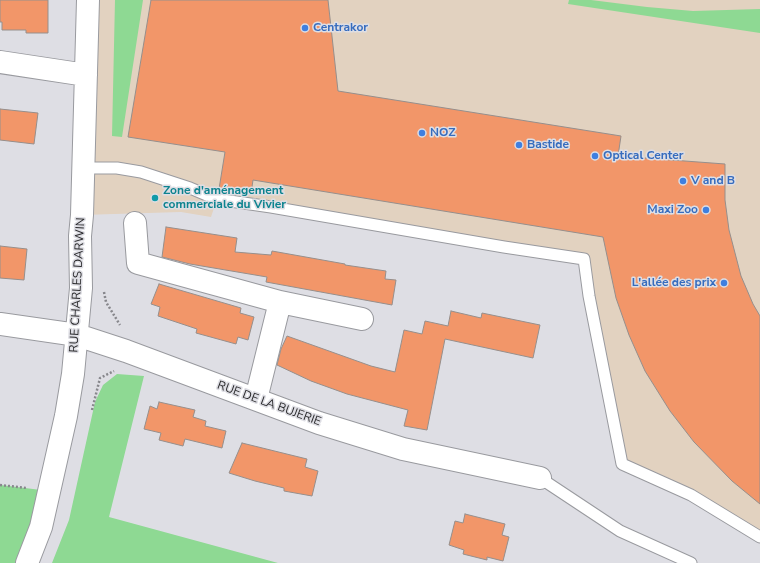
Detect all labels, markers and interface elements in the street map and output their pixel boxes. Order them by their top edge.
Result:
place label: Centrakor [313,21,368,35]
marker: Centrakor [300,23,310,33]
place label: NOZ [430,126,455,140]
marker: NOZ [417,128,427,138]
place label: Bastide [527,138,569,152]
marker: Bastide [514,140,524,150]
place label: Optical Center [603,149,683,163]
marker: Optical Center [590,151,600,161]
place label: V and B [691,174,735,188]
marker: V and B [678,176,688,186]
place label: Zone d'aménagement commerciale du Vivier [163,184,286,212]
marker: Zone d'aménagement commerciale du Vivier [150,193,160,203]
place label: Maxi Zoo [647,203,698,217]
marker: Maxi Zoo [701,205,711,215]
street label: RUE CHARLES DARWIN [67,217,89,353]
place label: L'allée des prix [632,276,716,290]
marker: L'allée des prix [719,278,729,288]
street label: RUE DE LA BUJERIE [215,379,323,429]

